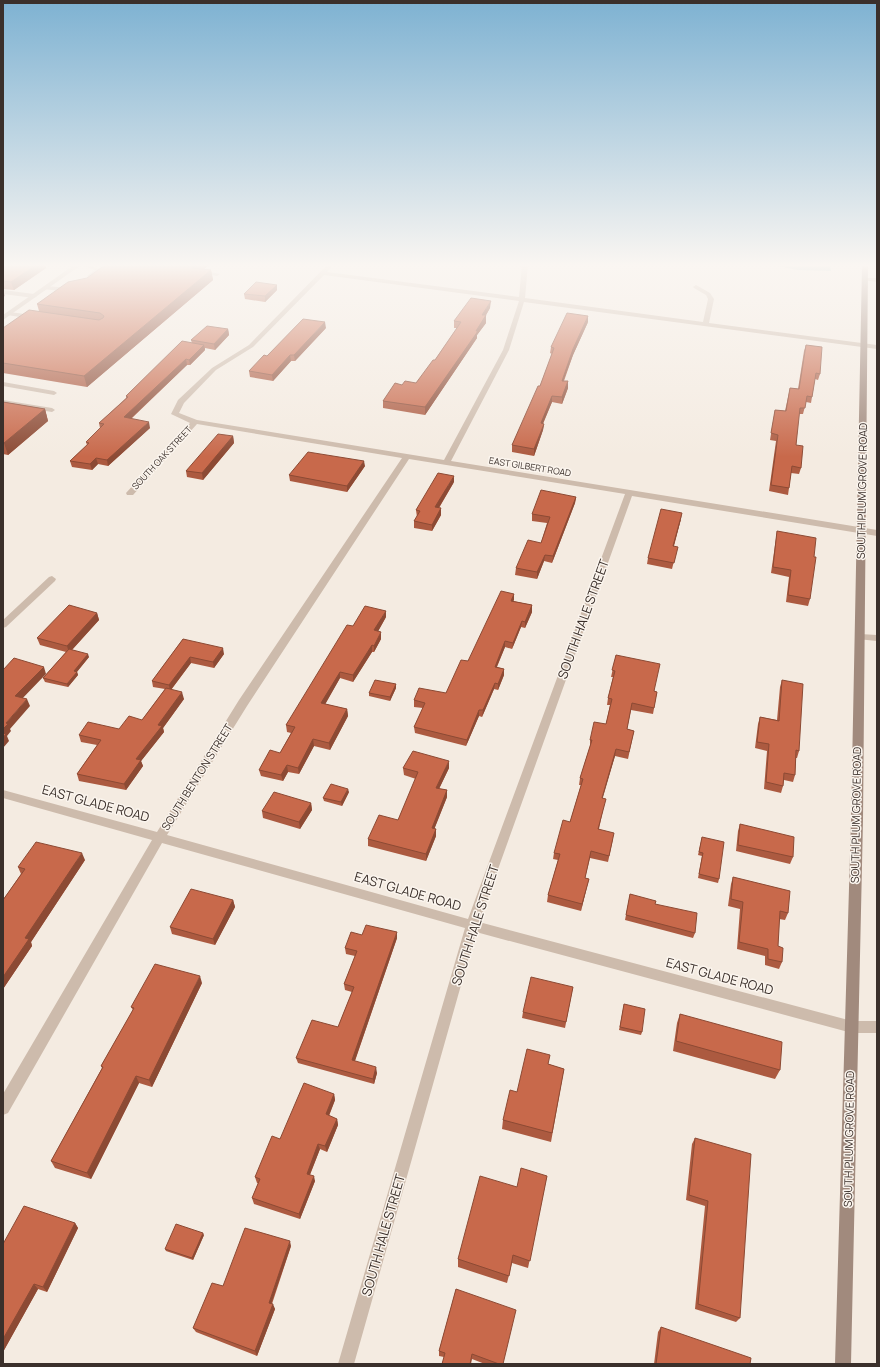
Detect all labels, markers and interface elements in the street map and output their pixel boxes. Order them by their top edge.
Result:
street label: SOUTH OAK STREET [129,422,195,492]
street label: SOUTH PLUM GROVE ROAD [853,423,870,559]
street label: EAST GILBERT ROAD [488,454,572,479]
street label: SOUTH HALE STREET [553,556,613,681]
street label: SOUTH BENTON STREET [158,720,236,833]
street label: SOUTH PLUM GROVE ROAD [847,747,864,883]
street label: EAST GLADE ROAD [40,780,152,826]
street label: SOUTH HALE STREET [447,862,503,988]
street label: EAST GLADE ROAD [352,867,464,915]
street label: EAST GLADE ROAD [664,953,776,999]
street label: SOUTH PLUM GROVE ROAD [840,1071,857,1207]
street label: SOUTH HALE STREET [357,1172,409,1298]

